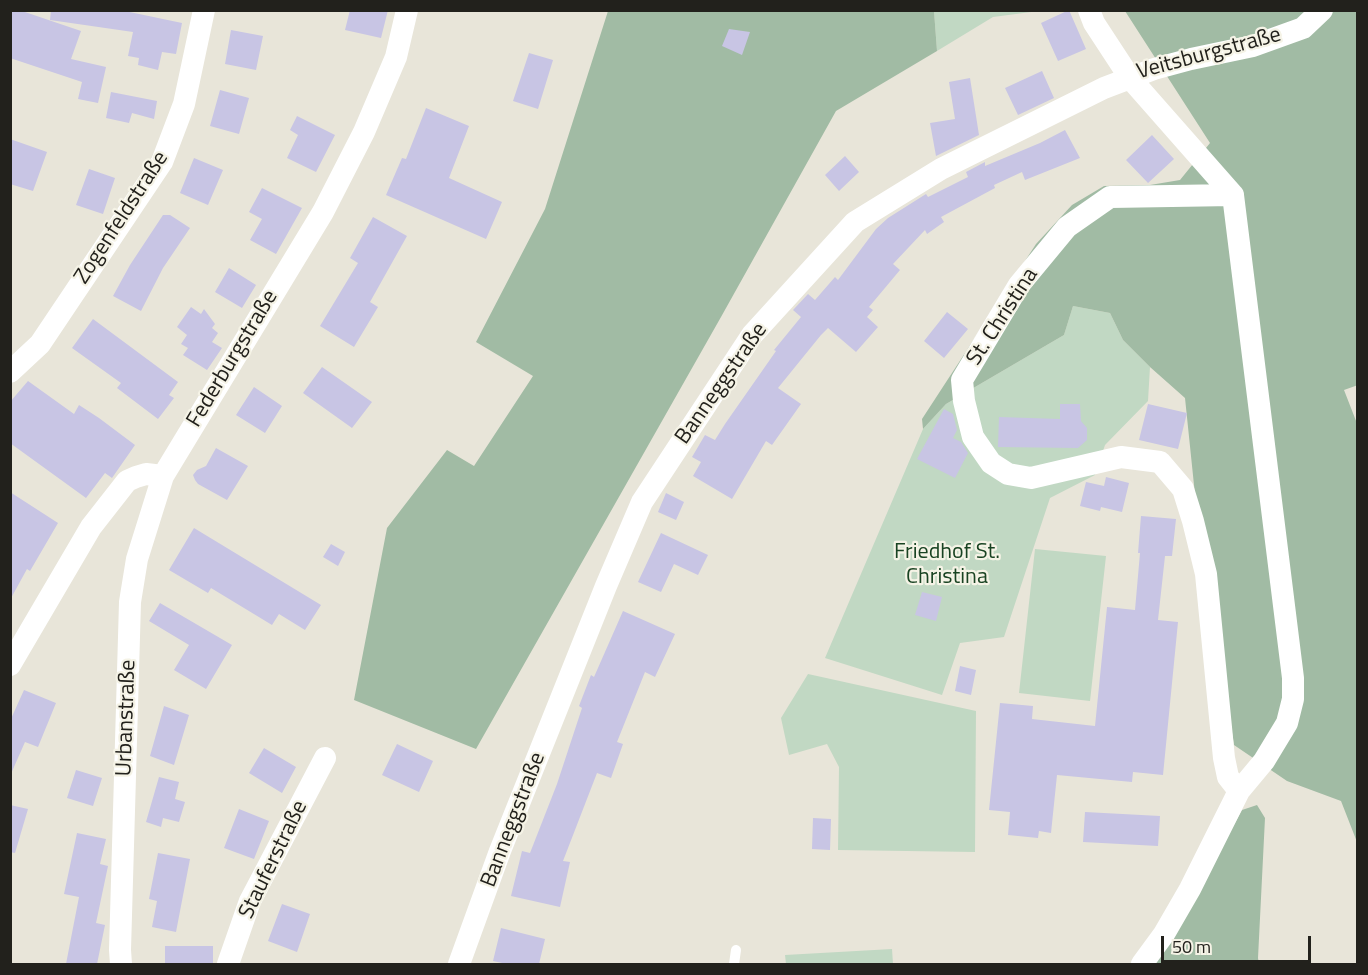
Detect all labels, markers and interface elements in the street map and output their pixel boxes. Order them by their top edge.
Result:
street label: Veitsburgstraße [1134,22,1284,86]
street label: Zogenfeldstraße [69,147,175,289]
street label: St. Christina [962,263,1044,371]
street label: Federburgstraße [182,286,284,432]
street label: Banneggstraße [670,318,774,450]
park label: Friedhof St. Christina [894,540,1000,592]
street label: Urbanstraße [112,659,142,777]
street label: Banneggstraße [476,749,552,891]
street label: Stauferstraße [234,797,314,923]
scale bar [1164,924,1314,962]
text: 50 m [1172,933,1211,960]

